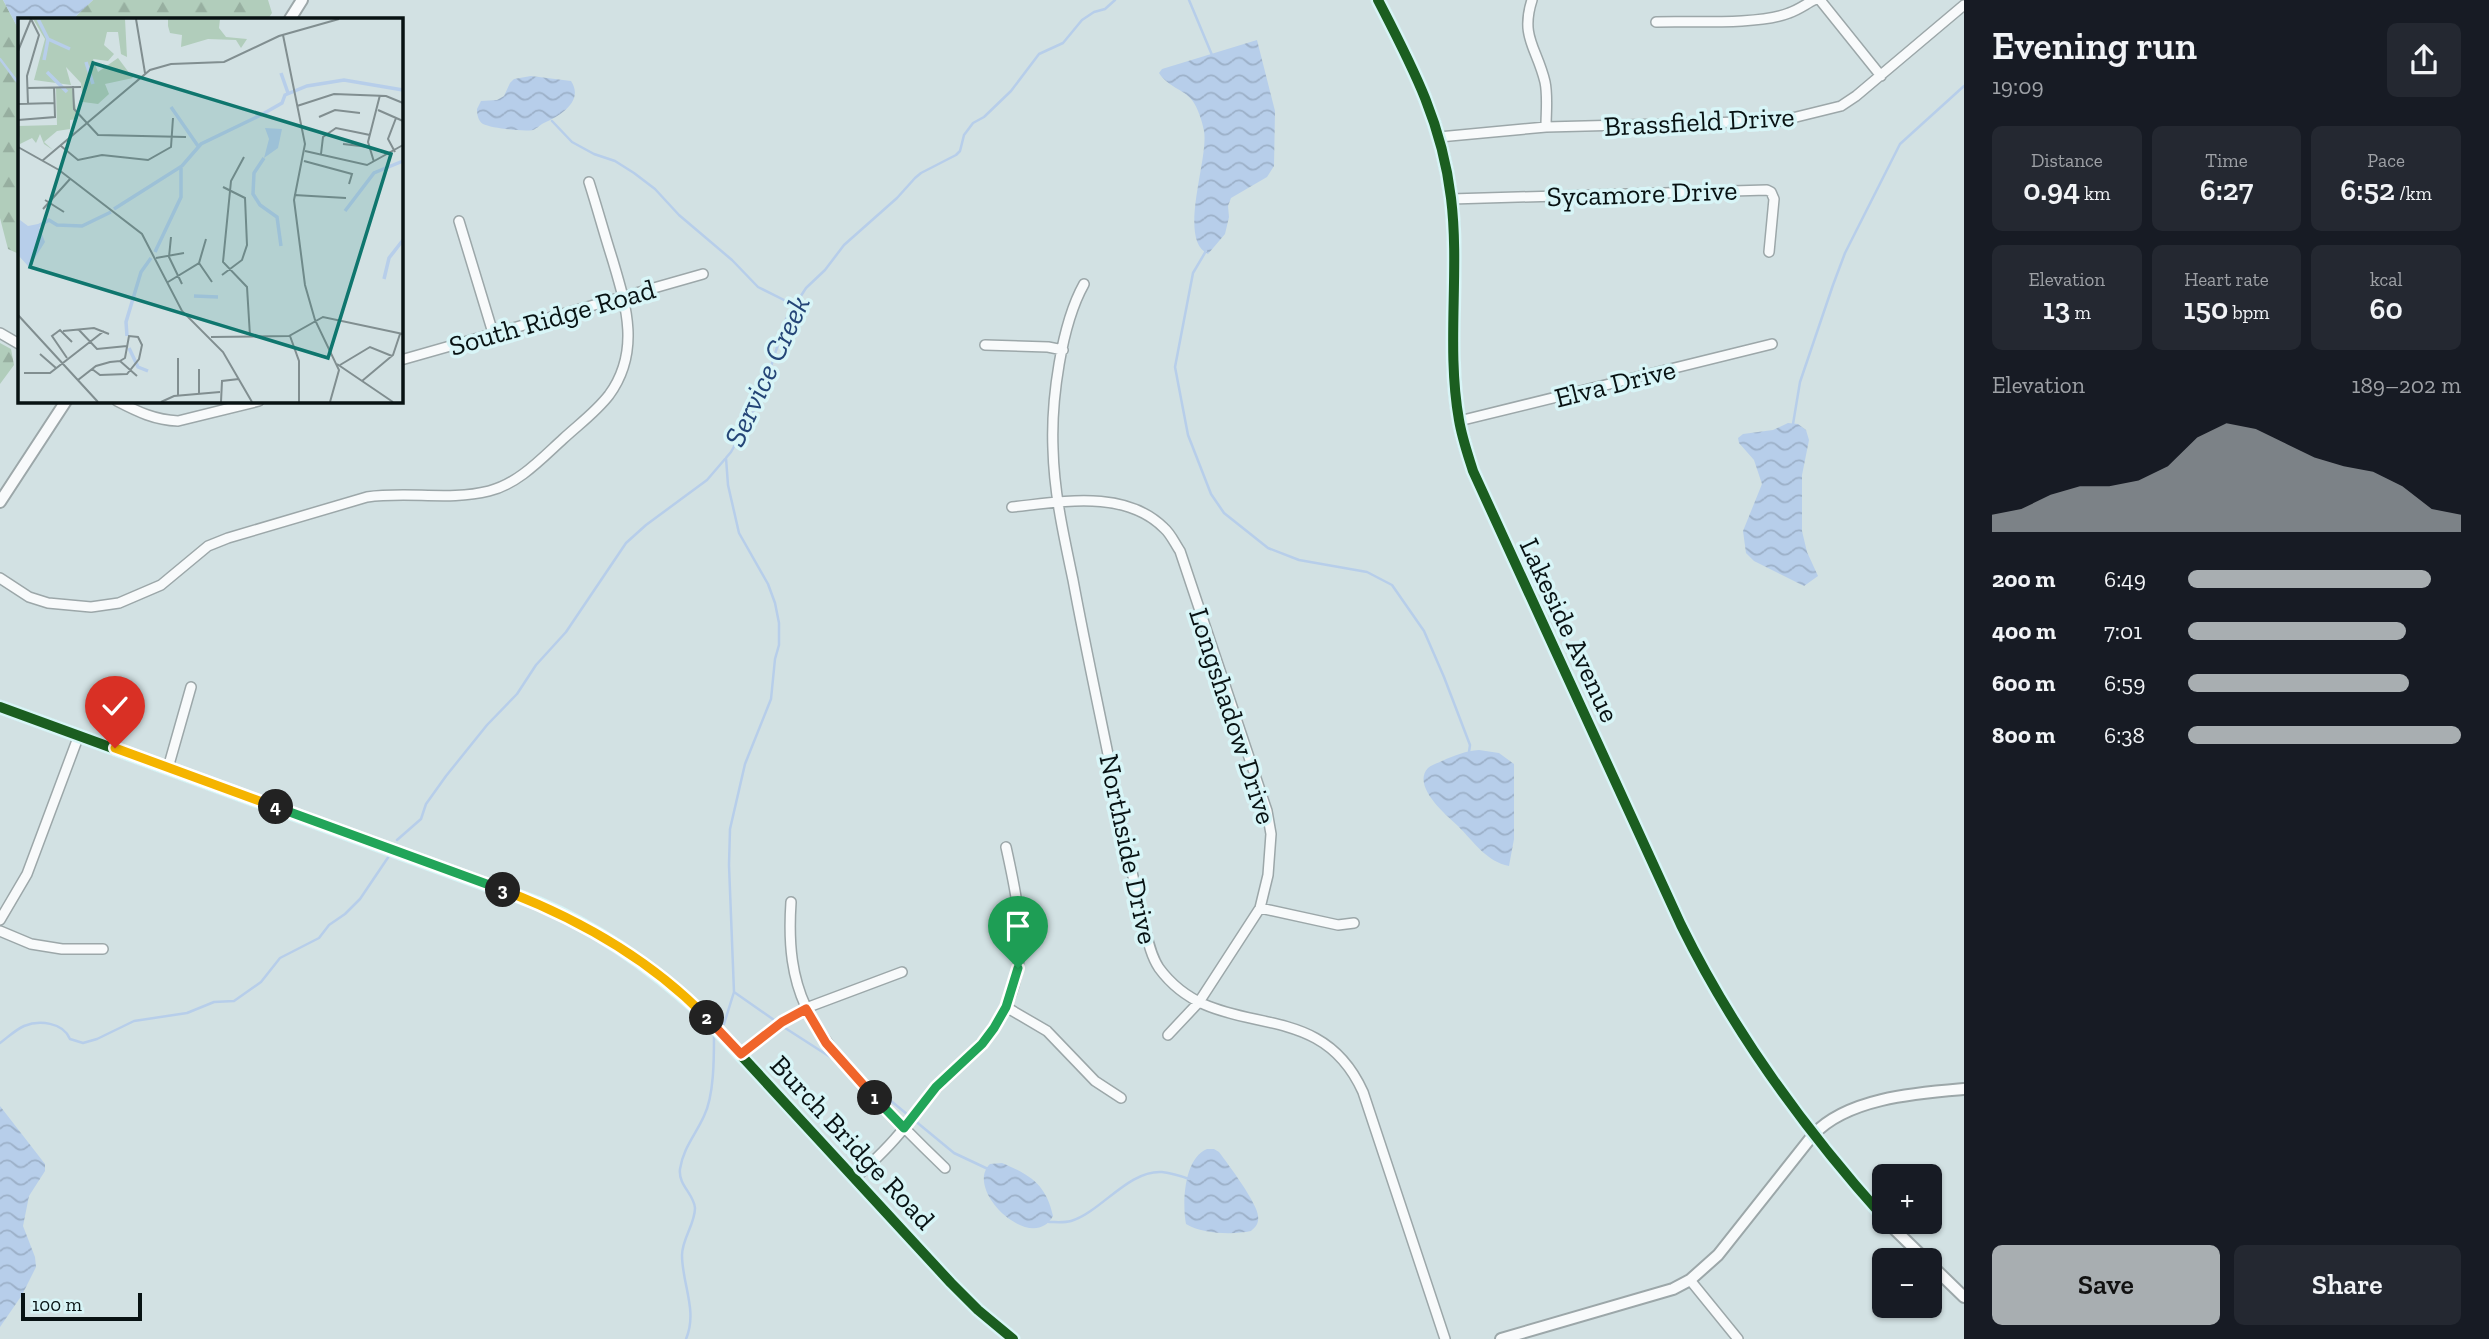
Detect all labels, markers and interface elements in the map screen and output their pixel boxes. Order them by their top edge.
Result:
inset map [18,18,402,402]
text: Evening run [1992,23,2197,69]
button: share [2387,23,2461,97]
text: 19:09 [1992,72,2044,100]
street label: Brassfield Drive [1603,100,1795,143]
text: Distance [2031,149,2103,172]
text: Time [2205,149,2248,172]
text: Pace [2367,149,2405,172]
text: 0.94 [2023,172,2080,208]
text: 6:27 [2200,172,2253,208]
text: 6:52 [2340,172,2395,208]
street label: Sycamore Drive [1546,174,1738,213]
text: km [2080,182,2110,205]
text: /km [2395,182,2432,205]
text: Elevation [2028,268,2105,291]
text: Heart rate [2184,268,2269,291]
text: kcal [2370,268,2402,291]
street label: South Ridge Road [445,272,659,363]
water label: Service Creek [716,290,818,452]
text: 13 [2043,291,2070,327]
text: 150 [2183,291,2228,327]
text: 60 [2370,291,2403,327]
text: m [2070,301,2091,324]
text: bpm [2228,301,2270,324]
street label: Elva Drive [1551,353,1679,414]
text: Elevation [1992,371,2085,399]
text: 189–202 m [2352,371,2461,399]
street label: Lakeside Avenue [1513,533,1627,727]
text: 200 m [1992,565,2055,593]
text: 6:49 [2104,565,2146,593]
street label: Longshadow Drive [1182,604,1283,828]
text: 400 m [1992,617,2056,645]
text: 7:01 [2104,617,2142,645]
text: 600 m [1992,669,2055,697]
text: 6:59 [2104,669,2145,697]
pin [85,676,145,748]
icon: check [96,687,134,725]
text: 800 m [1992,721,2055,749]
text: 6:38 [2104,721,2145,749]
street label: Northside Drive [1092,751,1165,947]
pin: 4 [258,790,294,824]
text: 4 [270,795,281,818]
pin: 3 [486,872,520,908]
text: 3 [497,878,508,901]
pin [988,896,1048,968]
icon: arrive [999,907,1037,945]
pin: 2 [690,1000,724,1036]
text: 2 [701,1006,712,1029]
street label: Burch Bridge Road [763,1048,942,1236]
pin: 1 [858,1080,892,1116]
text: 1 [871,1086,878,1109]
map controls [1872,1164,1942,1318]
button: + [1872,1164,1942,1234]
button: Save [1992,1245,2220,1325]
button: Share [2234,1245,2461,1325]
button: − [1872,1248,1942,1318]
scale bar [21,1290,142,1322]
text: 100 m [32,1293,82,1316]

